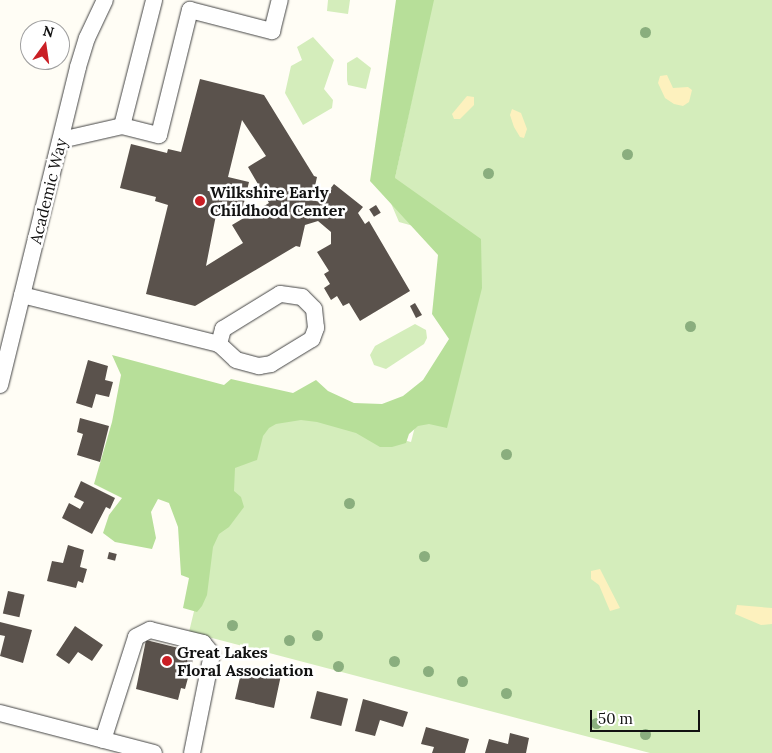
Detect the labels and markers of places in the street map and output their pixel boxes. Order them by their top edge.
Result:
place label: Wilkshire Early Childhood Center [210,182,345,220]
marker: Wilkshire Early Childhood Center [194,195,206,207]
place label: Great Lakes Floral Association [177,642,314,680]
marker: Great Lakes Floral Association [161,655,173,667]

